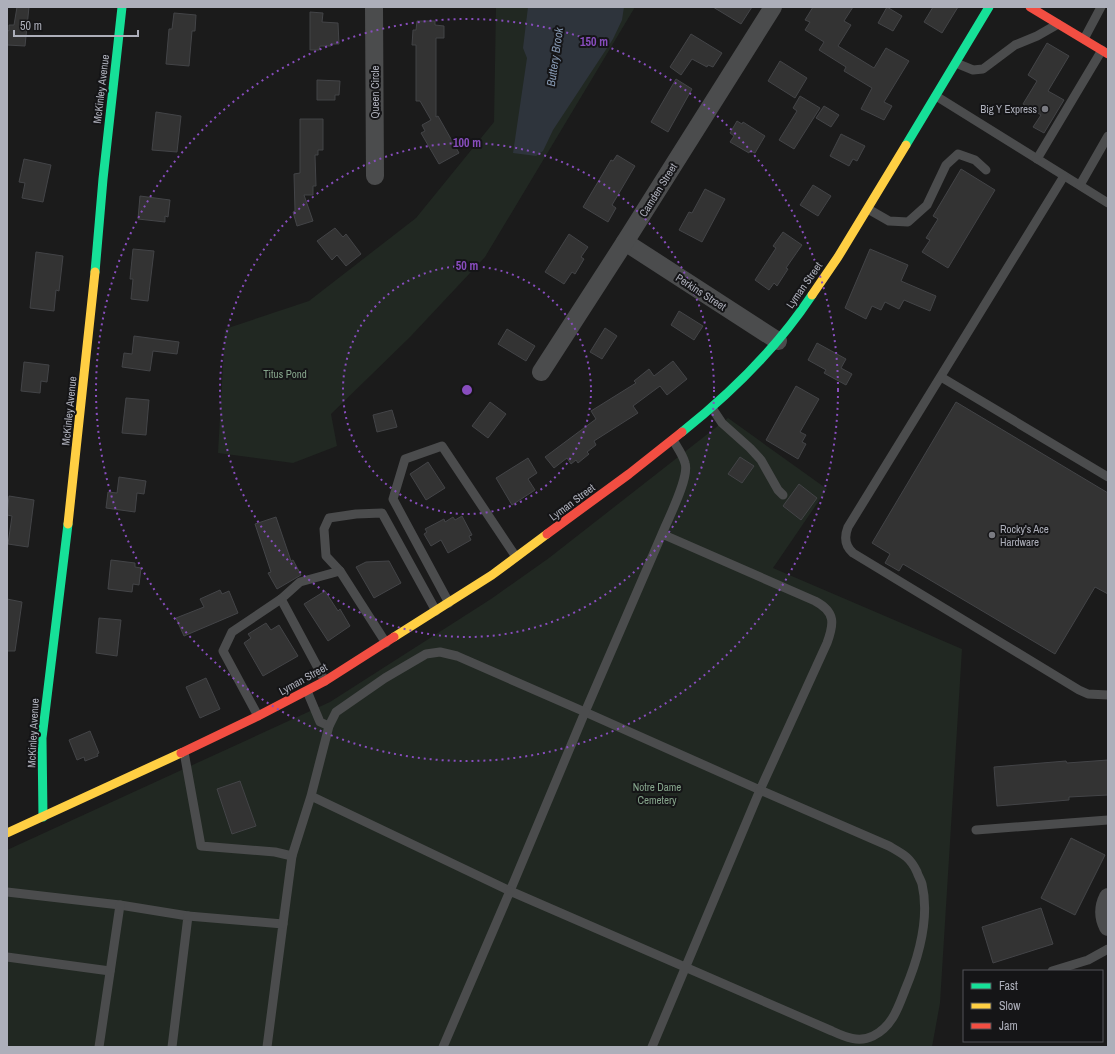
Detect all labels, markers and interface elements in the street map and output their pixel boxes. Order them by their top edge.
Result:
scale bar [14,12,138,38]
text: 50 m [20,18,42,34]
water label: Buttery Brook [543,25,567,88]
text: 150 m [580,34,608,50]
street label: McKinley Avenue [90,54,112,124]
street label: Queen Circle [368,65,382,119]
place label: Big Y Express [980,102,1037,116]
marker: Big Y Express [1040,104,1050,114]
text: 100 m [453,135,481,151]
street label: Camden Street [636,160,680,219]
text: 50 m [456,258,478,274]
street label: Lyman Street [783,259,825,311]
street label: Perkins Street [673,271,729,314]
park label: Titus Pond [263,367,307,381]
street label: McKinley Avenue [58,376,80,446]
centre of rings [460,383,474,397]
street label: Lyman Street [546,480,598,524]
place label: Rocky's Ace Hardware [1000,522,1049,549]
marker: Rocky's Ace Hardware [987,530,997,540]
street label: Lyman Street [276,660,330,698]
street label: McKinley Avenue [24,698,42,768]
park label: Notre Dame Cemetery [633,780,681,807]
legend [963,970,1103,1042]
text: Fast [999,978,1018,994]
text: Slow [999,998,1021,1014]
text: Jam [999,1018,1018,1034]

